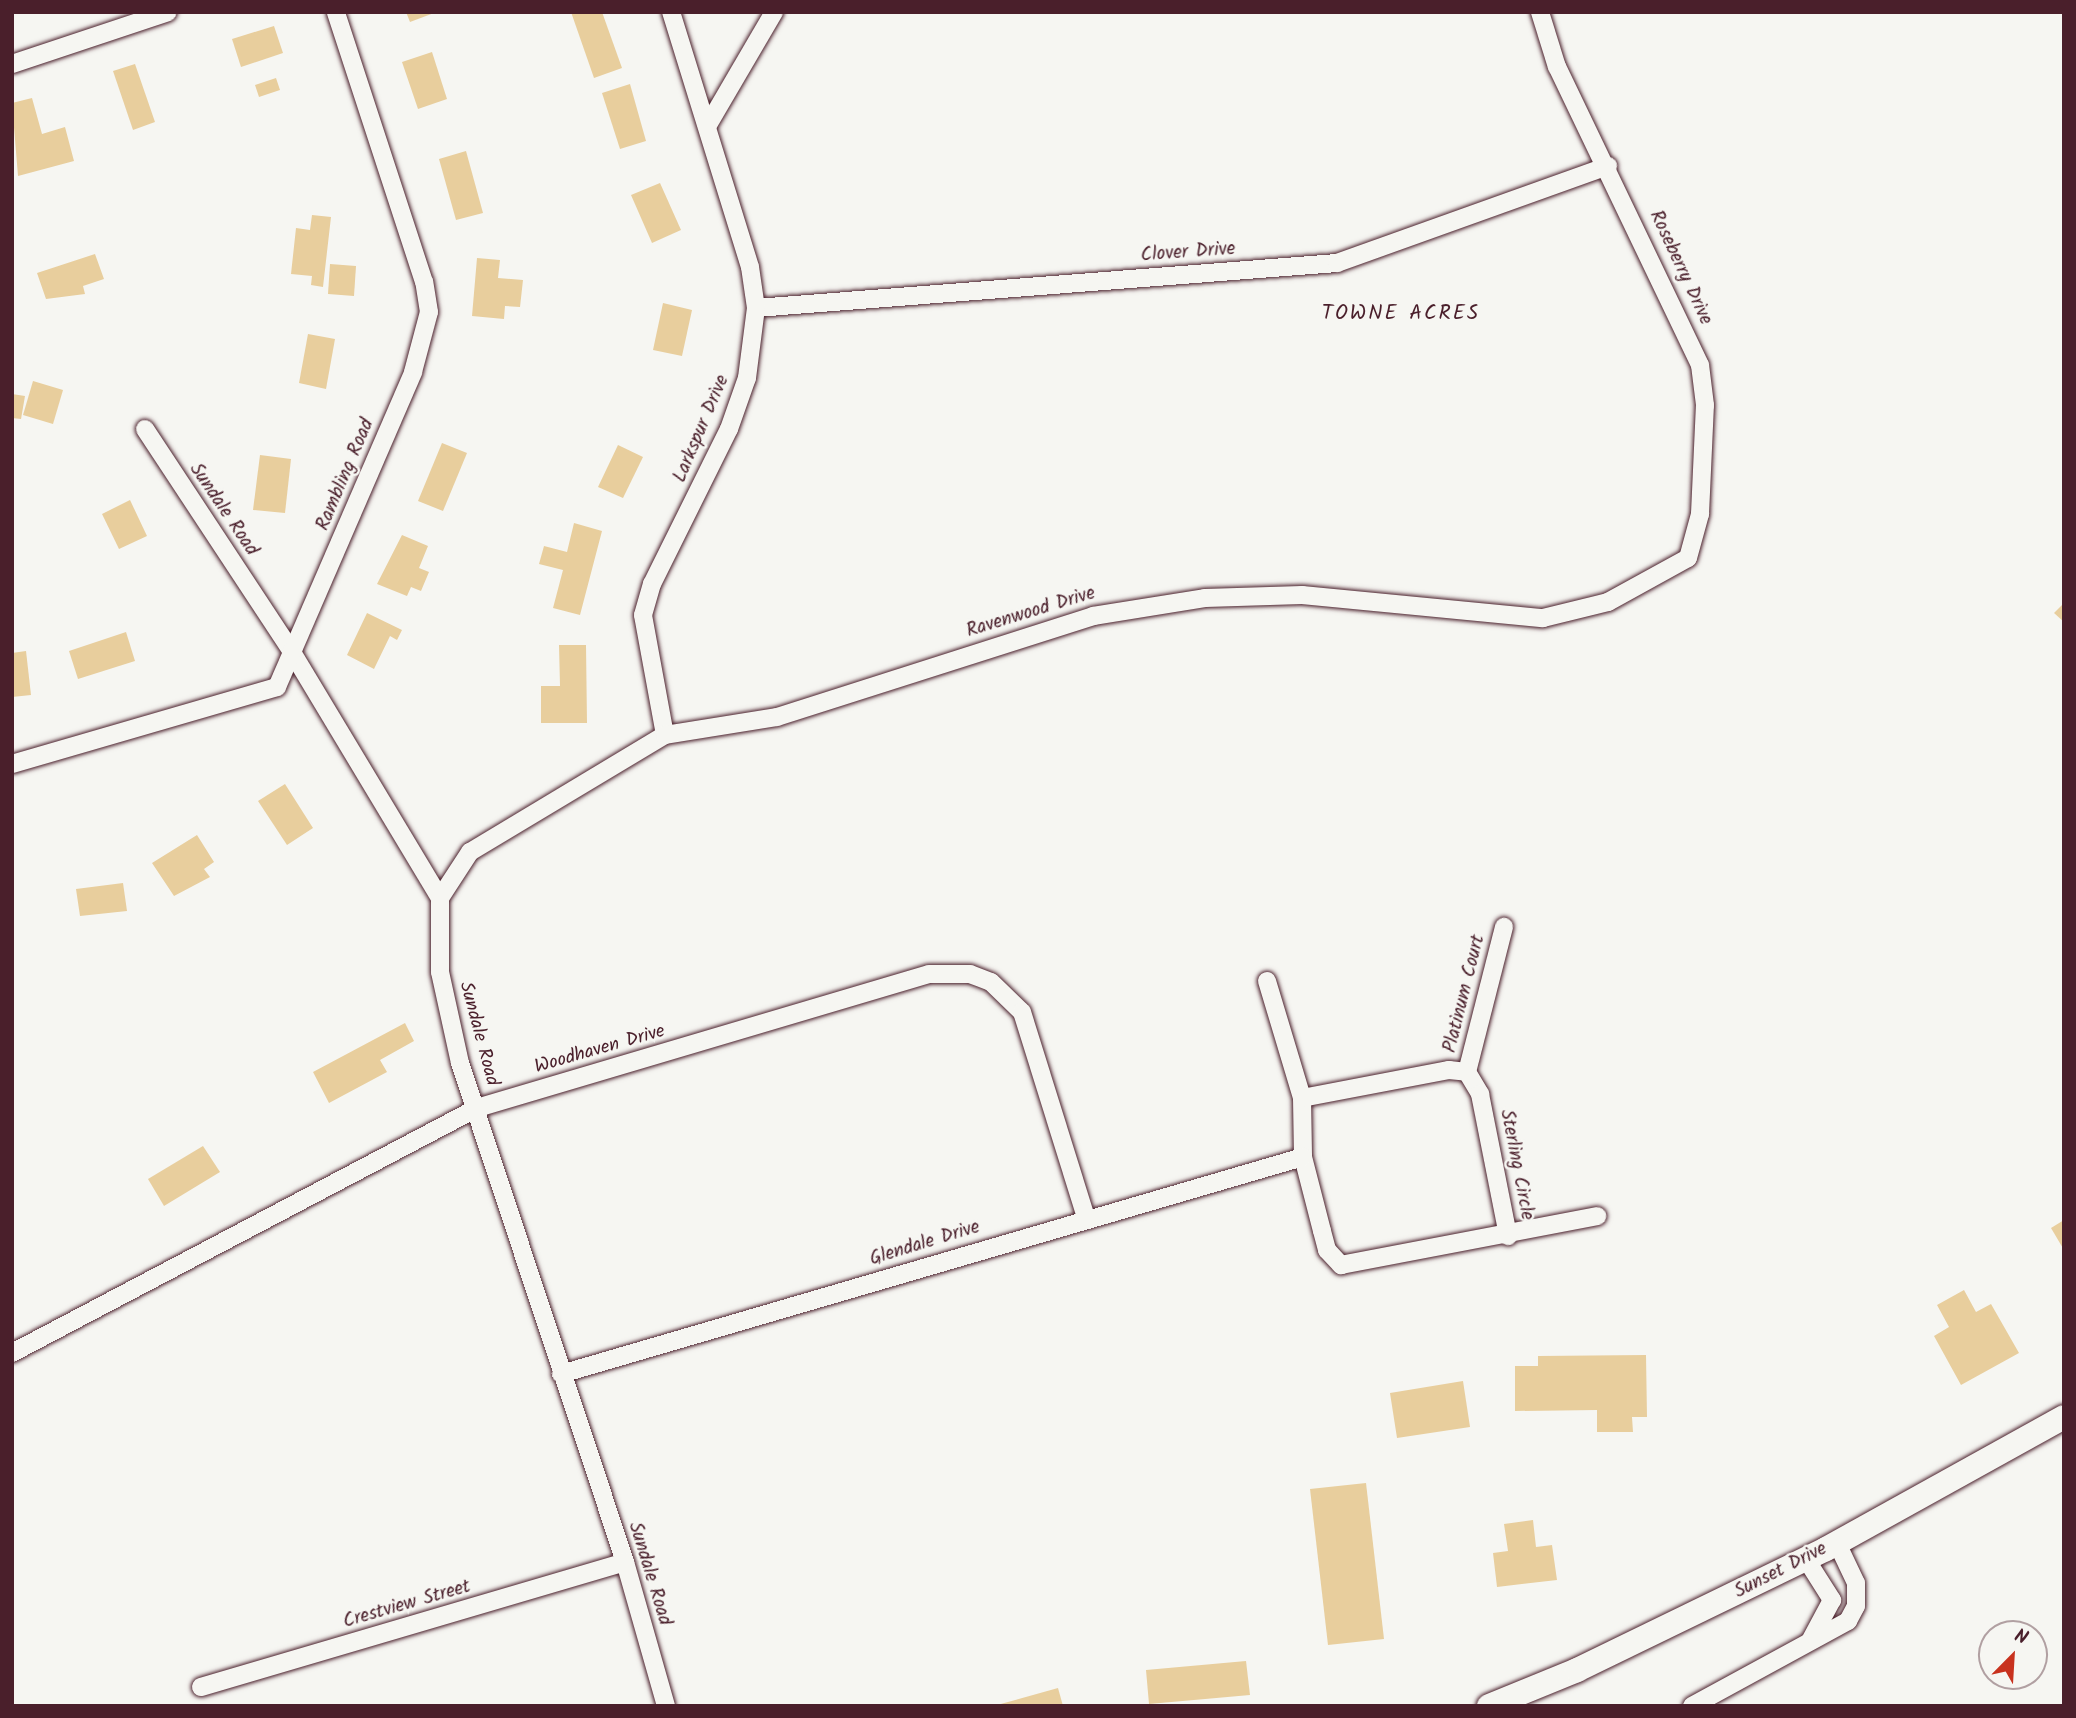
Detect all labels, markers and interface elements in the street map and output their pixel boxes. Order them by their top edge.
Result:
street label: Roseberry Drive [1644,207,1716,329]
street label: Clover Drive [1140,238,1236,268]
district label: TOWNE ACRES [1323,301,1479,327]
street label: Larkspur Drive [669,372,735,486]
street label: Rambling Road [312,416,380,534]
street label: Sundale Road [184,459,262,561]
street label: Ravenwood Drive [964,583,1098,643]
street label: Platinum Court [1439,933,1491,1055]
street label: Sundale Road [453,980,503,1088]
street label: Woodhaven Drive [532,1020,668,1080]
street label: Sterling Circle [1494,1108,1538,1222]
street label: Glendale Drive [867,1216,983,1272]
street label: Sundale Road [623,1520,675,1628]
street label: Sunset Drive [1731,1538,1831,1604]
street label: Crestview Street [341,1576,473,1634]
north arrow [1978,1620,2048,1690]
text: N [2009,1621,2032,1654]

